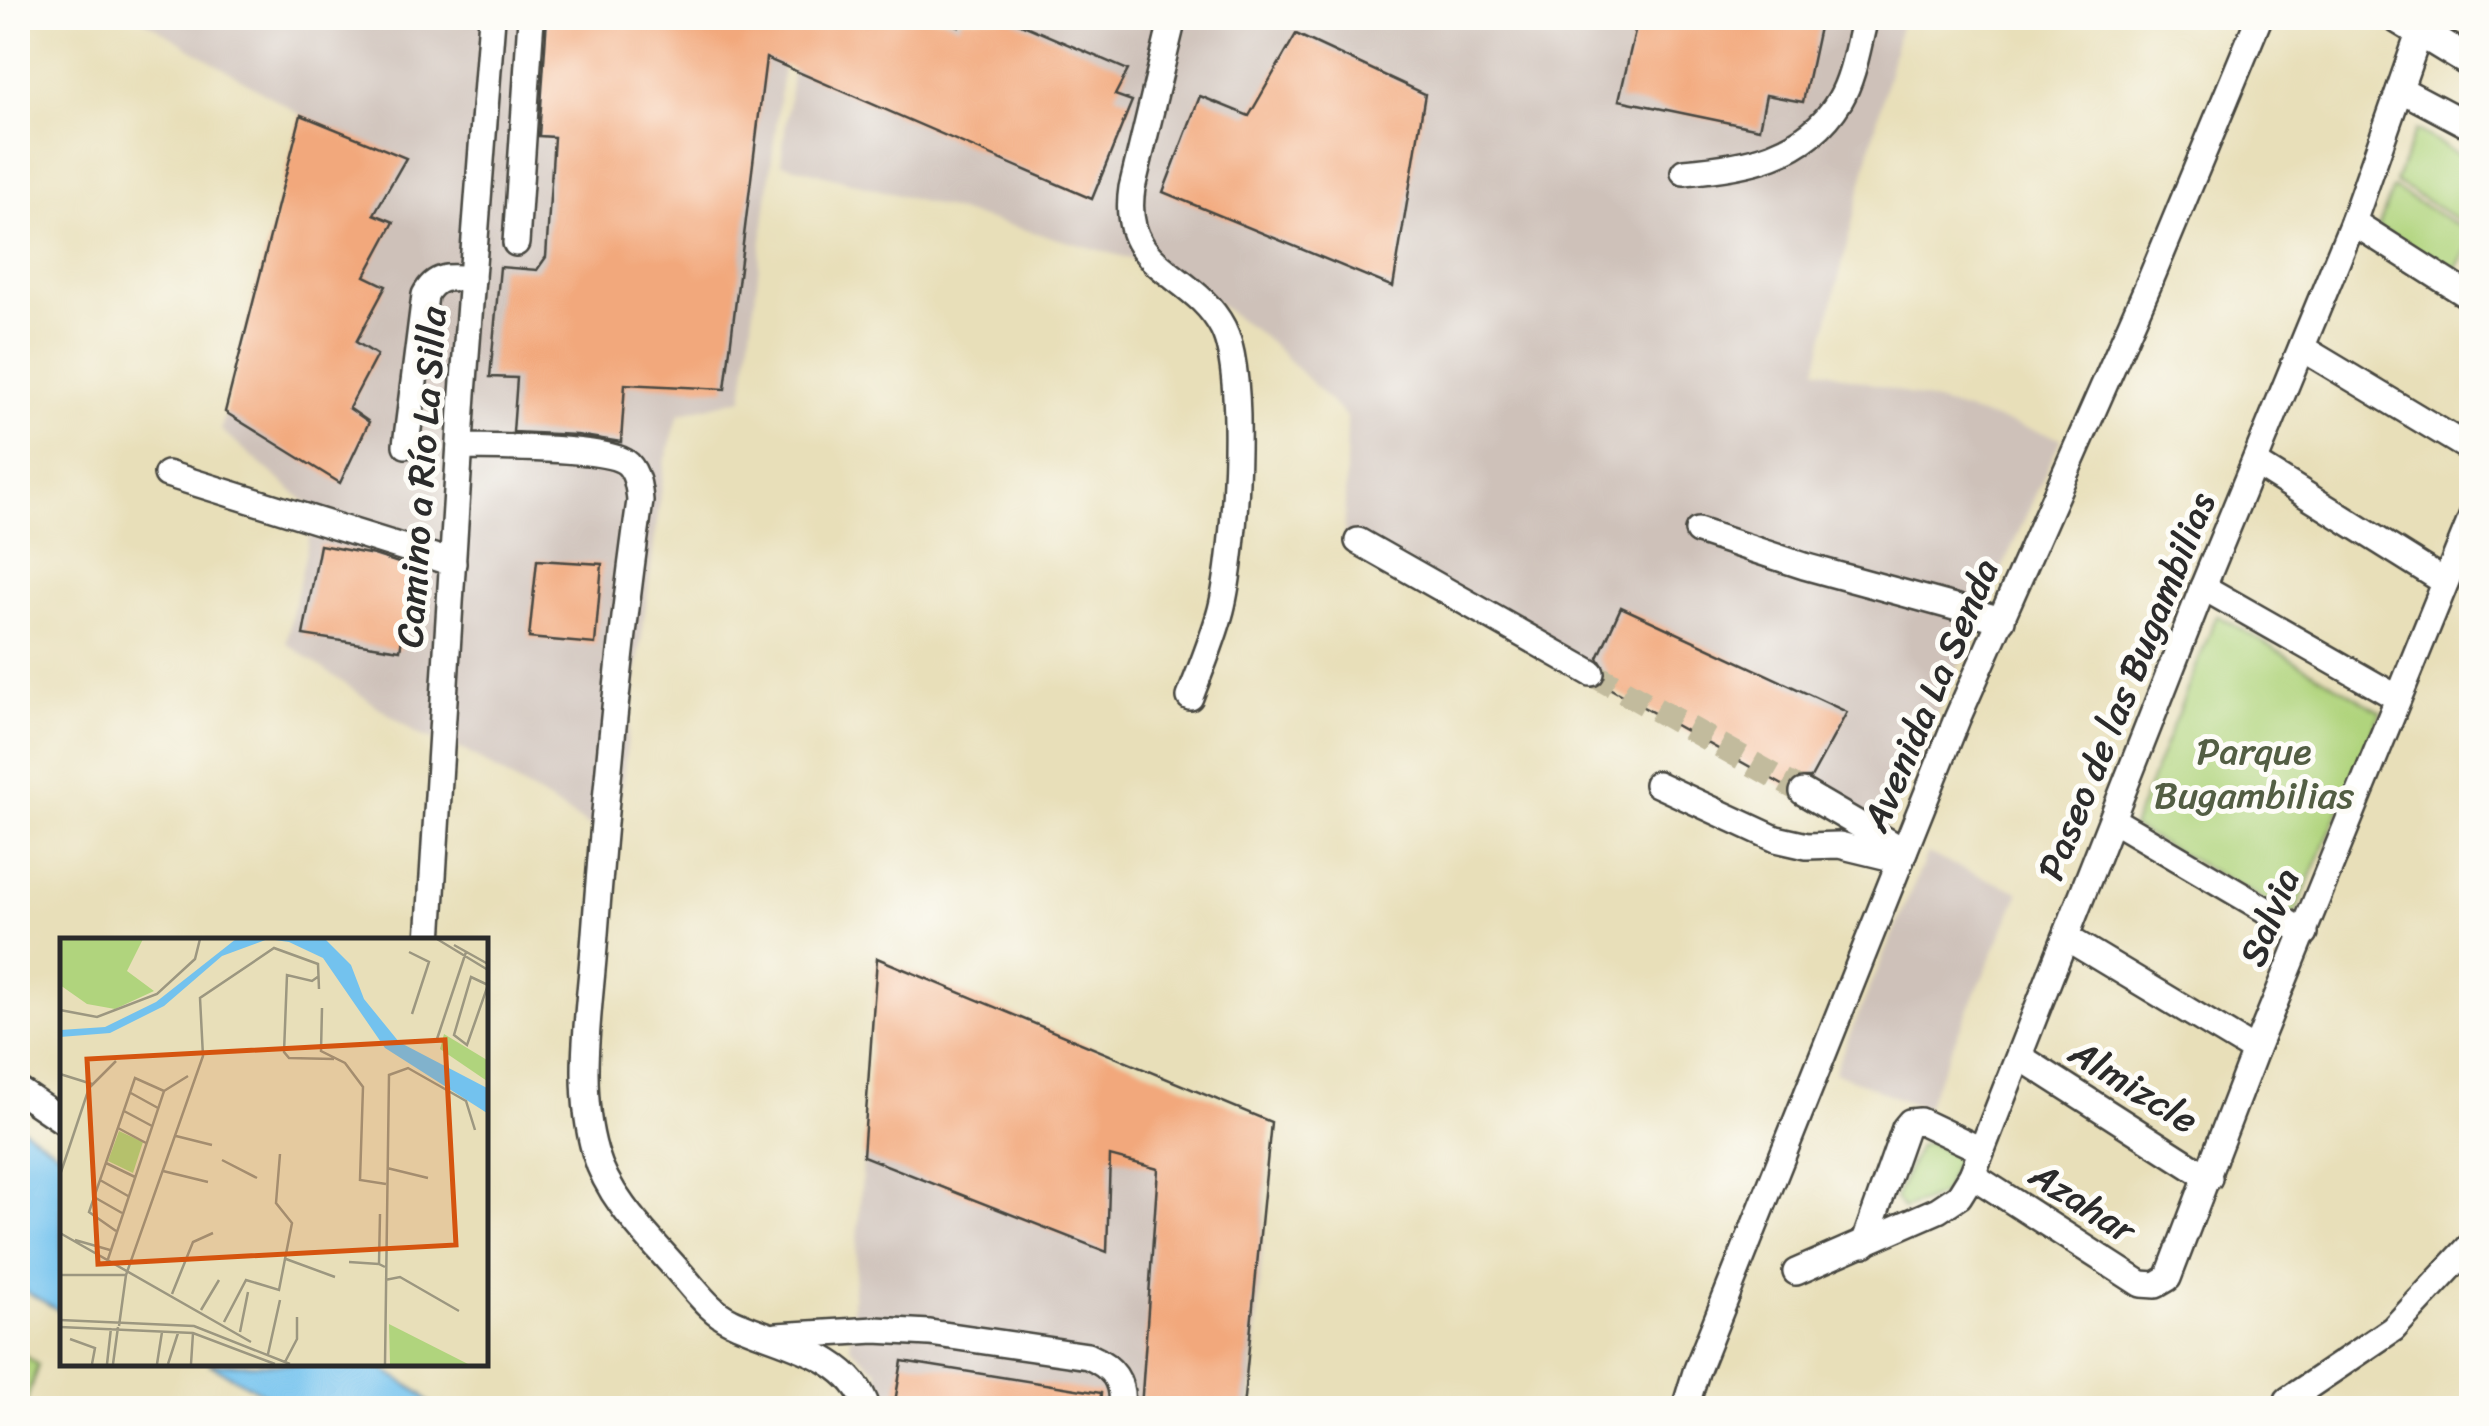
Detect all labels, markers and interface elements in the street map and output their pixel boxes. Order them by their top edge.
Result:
street label: Camino a Río La Silla [376,304,467,650]
street label: Paseo de las Bugambilias [2018,481,2235,891]
street label: Avenida La Senda [1842,548,2018,843]
park label: Parque Bugambilias [2154,718,2355,829]
street label: Salvia [2219,858,2319,977]
inset map [60,938,488,1366]
street label: Almizcle [2055,1020,2212,1153]
street label: Azahar [2015,1142,2152,1264]

